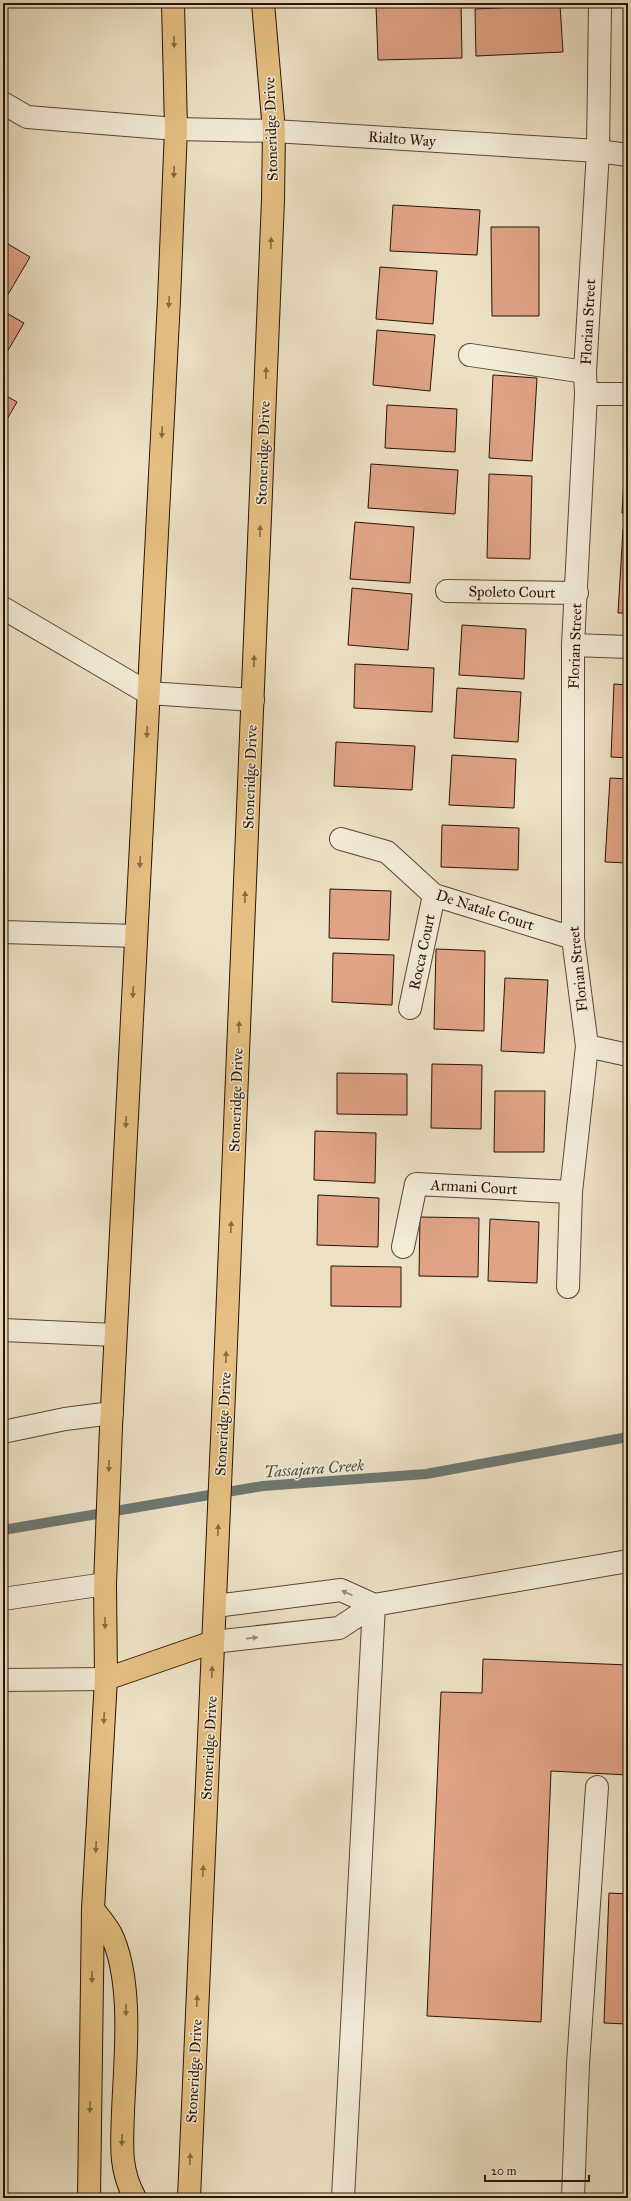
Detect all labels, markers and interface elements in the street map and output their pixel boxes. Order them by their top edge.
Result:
one-way arrow [171,36,177,49]
street label: Stoneridge Drive [260,77,282,181]
street label: Rialto Way [367,128,437,150]
one-way arrow [171,166,178,178]
one-way arrow [268,237,275,249]
street label: Florian Street [577,278,599,365]
one-way arrow [166,296,172,309]
one-way arrow [263,366,269,379]
street label: Stoneridge Drive [252,401,274,505]
one-way arrow [159,426,166,438]
one-way arrow [256,525,263,537]
street label: Spoleto Court [468,582,556,602]
street label: Florian Street [565,602,586,689]
one-way arrow [251,655,258,667]
street label: Stoneridge Drive [239,725,261,829]
one-way arrow [143,726,150,738]
one-way arrow [137,856,143,869]
street label: De Natale Court [434,886,537,935]
one-way arrow [241,891,248,903]
street label: Rocca Court [405,912,439,992]
street label: Florian Street [564,925,591,1013]
one-way arrow [130,986,137,998]
one-way arrow [236,1021,243,1033]
street label: Stoneridge Drive [225,1048,247,1152]
one-way arrow [123,1116,130,1128]
street label: Armani Court [429,1176,519,1198]
one-way arrow [228,1221,235,1233]
one-way arrow [223,1350,229,1363]
street label: Stoneridge Drive [211,1371,235,1477]
water label: Tassajara Creek [263,1456,365,1482]
one-way arrow [106,1460,112,1473]
one-way arrow [215,1524,222,1536]
one-way arrow [342,1590,353,1596]
one-way arrow [102,1617,108,1630]
one-way arrow [246,1634,258,1641]
one-way arrow [209,1665,215,1678]
street label: Stoneridge Drive [197,1695,221,1801]
one-way arrow [100,1712,107,1724]
one-way arrow [93,1841,100,1853]
one-way arrow [200,1864,206,1877]
one-way arrow [89,1971,95,1984]
one-way arrow [194,1995,201,2007]
one-way arrow [123,2004,129,2017]
street label: Stoneridge Drive [182,2018,206,2124]
one-way arrow [87,2101,93,2114]
one-way arrow [119,2134,125,2147]
one-way arrow [187,2153,194,2165]
scale bar [485,2157,589,2183]
text: 20 m [491,2164,517,2178]

